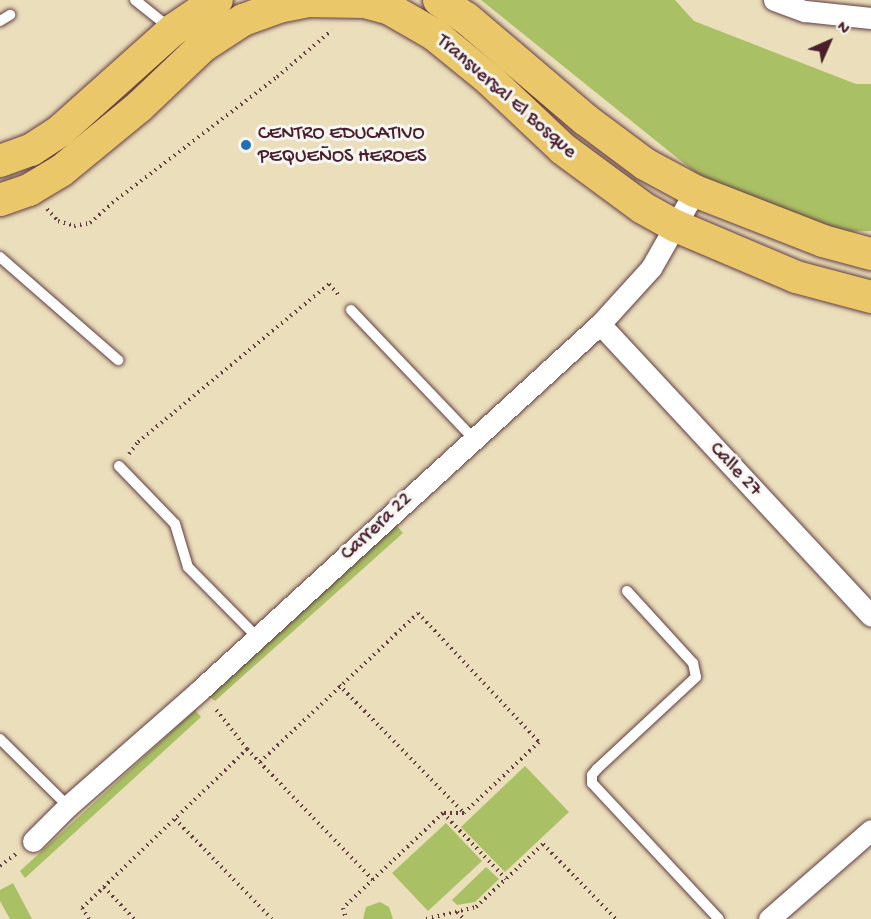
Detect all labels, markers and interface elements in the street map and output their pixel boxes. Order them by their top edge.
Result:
north arrow [799,12,859,72]
text: N [832,18,852,39]
street label: Transversal El Bosque [431,30,581,164]
place label: CENTRO EDUCATIVO PEQUEÑOS HEROES [258,122,426,169]
marker: CENTRO EDUCATIVO PEQUEÑOS HEROES [239,138,253,152]
street label: Calle 27 [704,438,766,502]
street label: Carrera 22 [336,488,418,566]

